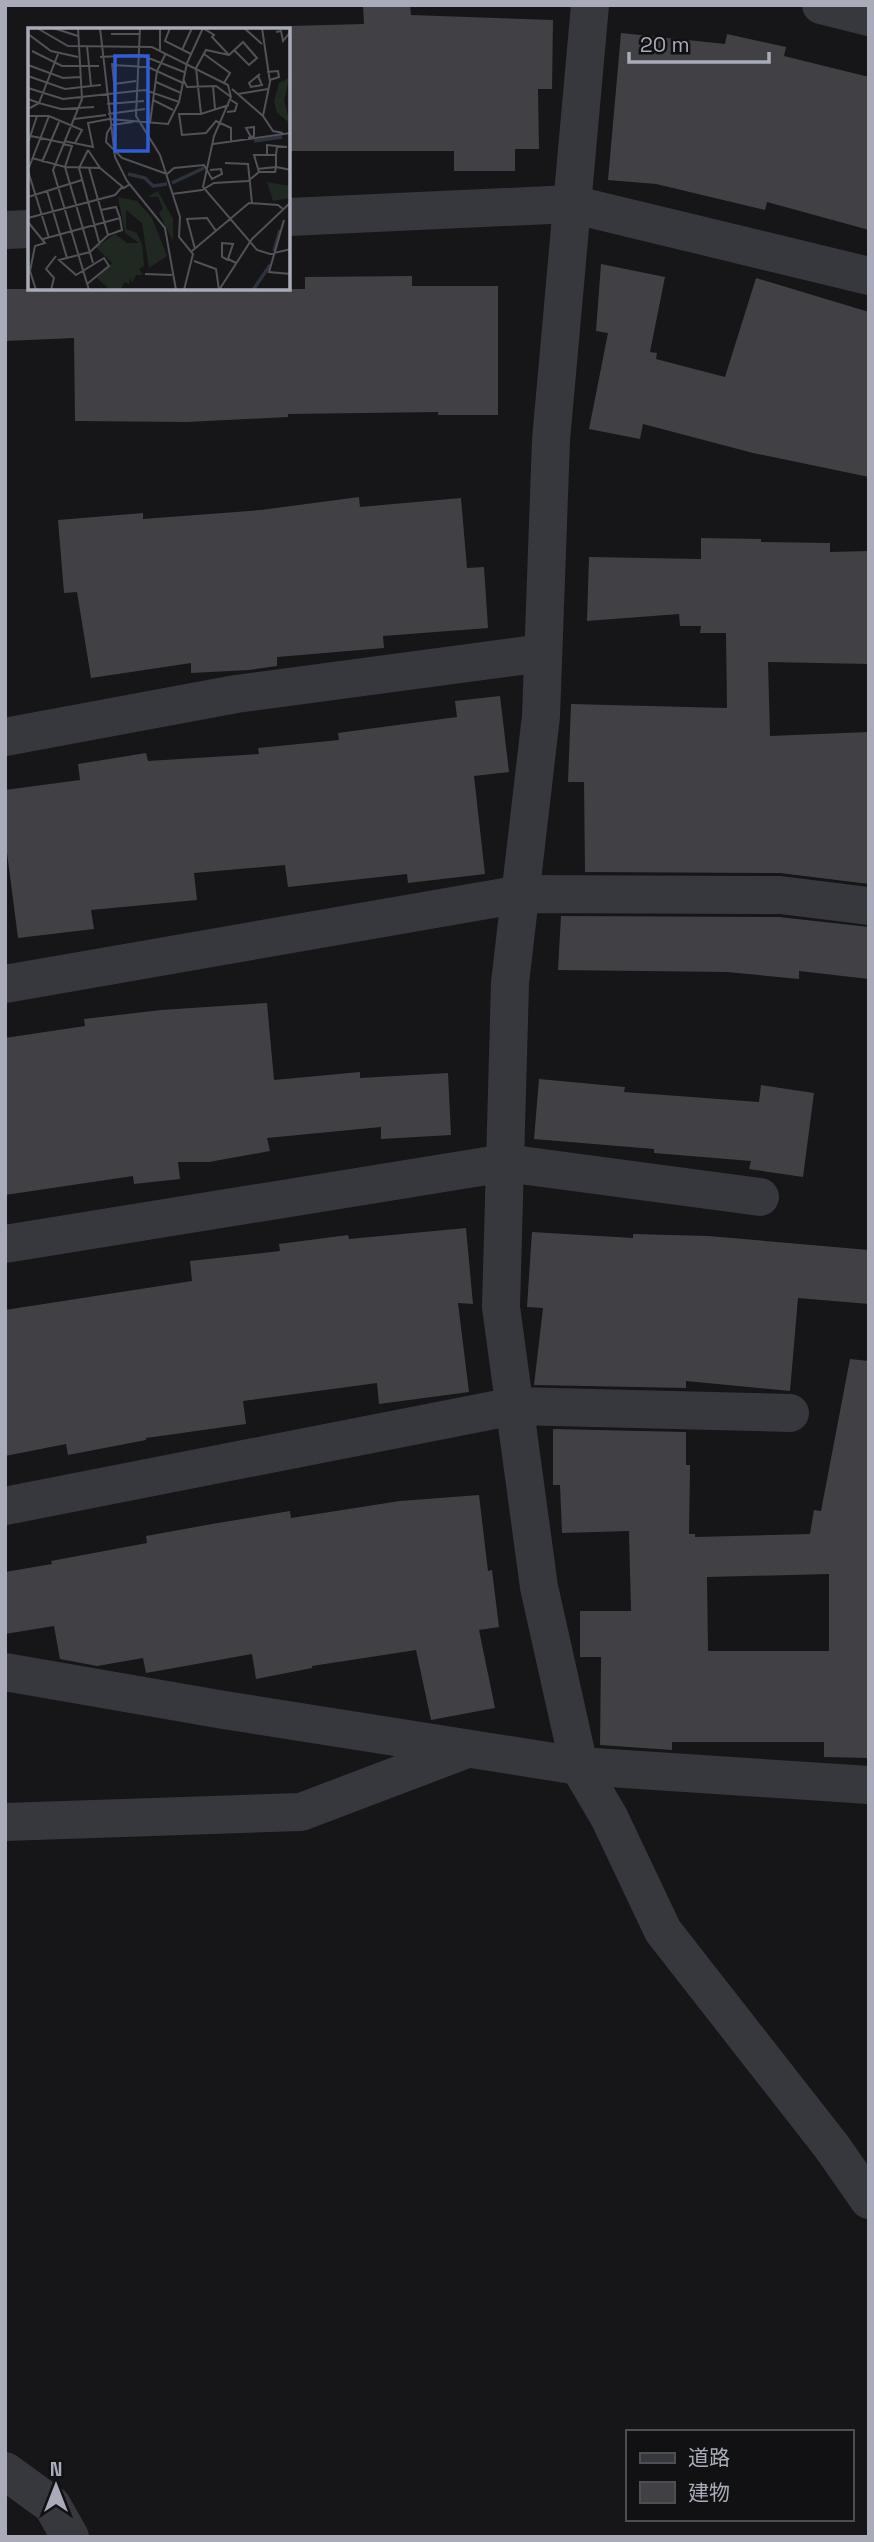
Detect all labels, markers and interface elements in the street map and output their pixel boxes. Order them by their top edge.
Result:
scale bar [629,21,769,65]
inset map [28,28,290,290]
text: 20 m [640,31,690,58]
legend [626,2430,853,2521]
text: 道路 [688,2444,730,2471]
north arrow [21,2451,91,2521]
text: N [50,2457,62,2482]
text: 建物 [688,2479,730,2506]

